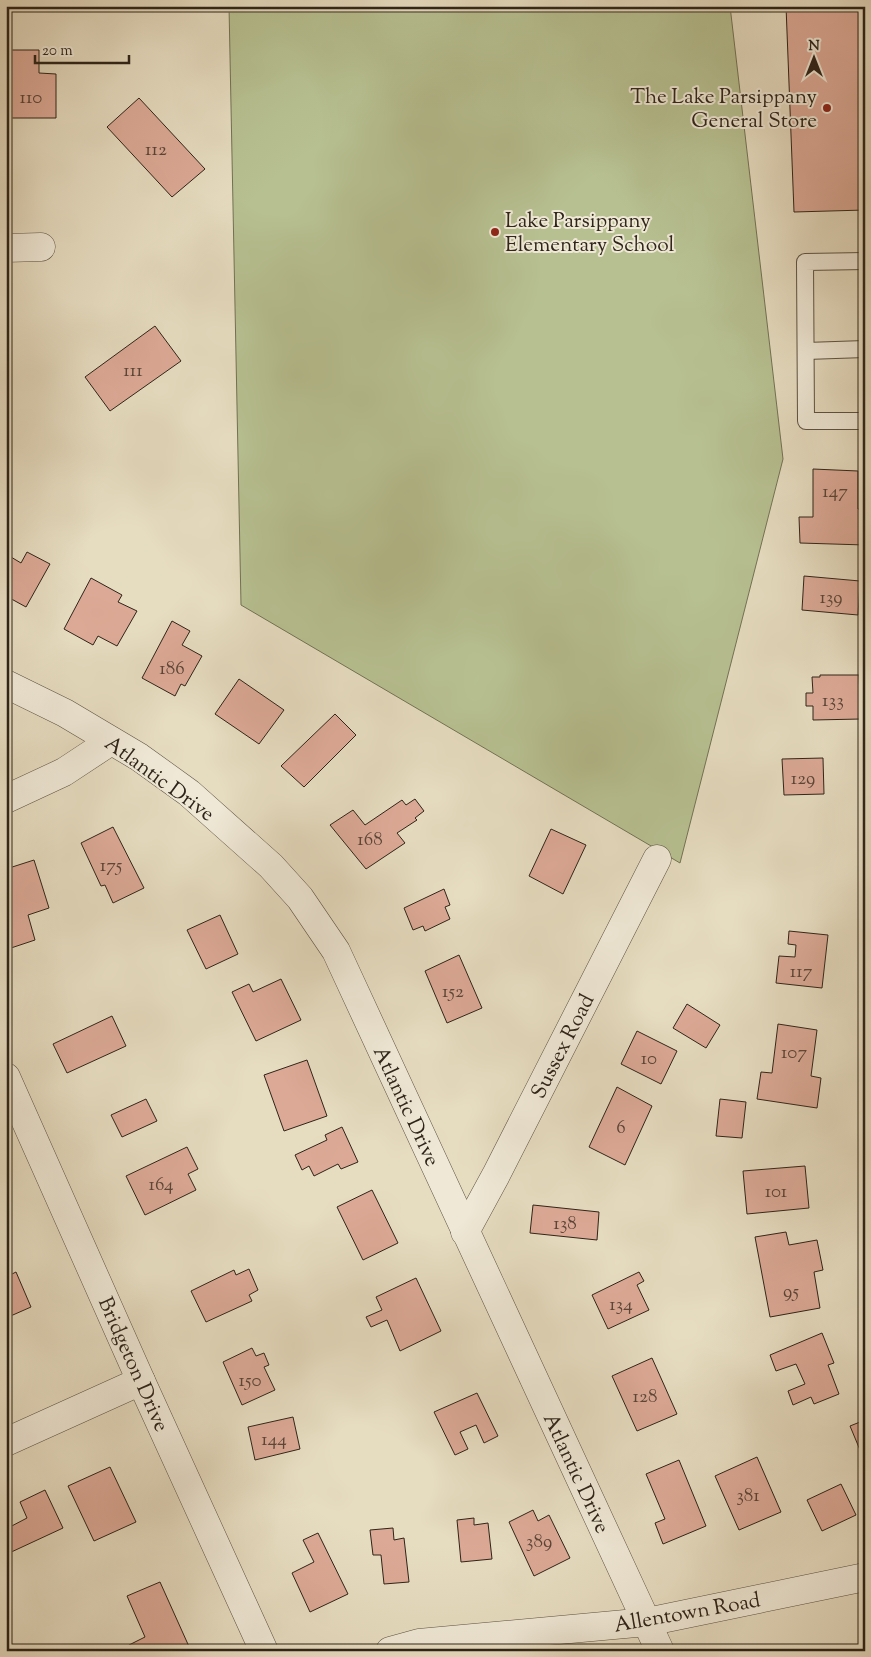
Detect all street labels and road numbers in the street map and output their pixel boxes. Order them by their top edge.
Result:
street label: Atlantic Drive [98,729,220,830]
street label: Sussex Road [525,989,603,1104]
street label: Atlantic Drive [364,1042,446,1172]
street label: Bridgeton Drive [89,1293,175,1437]
street label: Atlantic Drive [534,1409,616,1539]
street label: Allentown Road [612,1586,763,1642]

